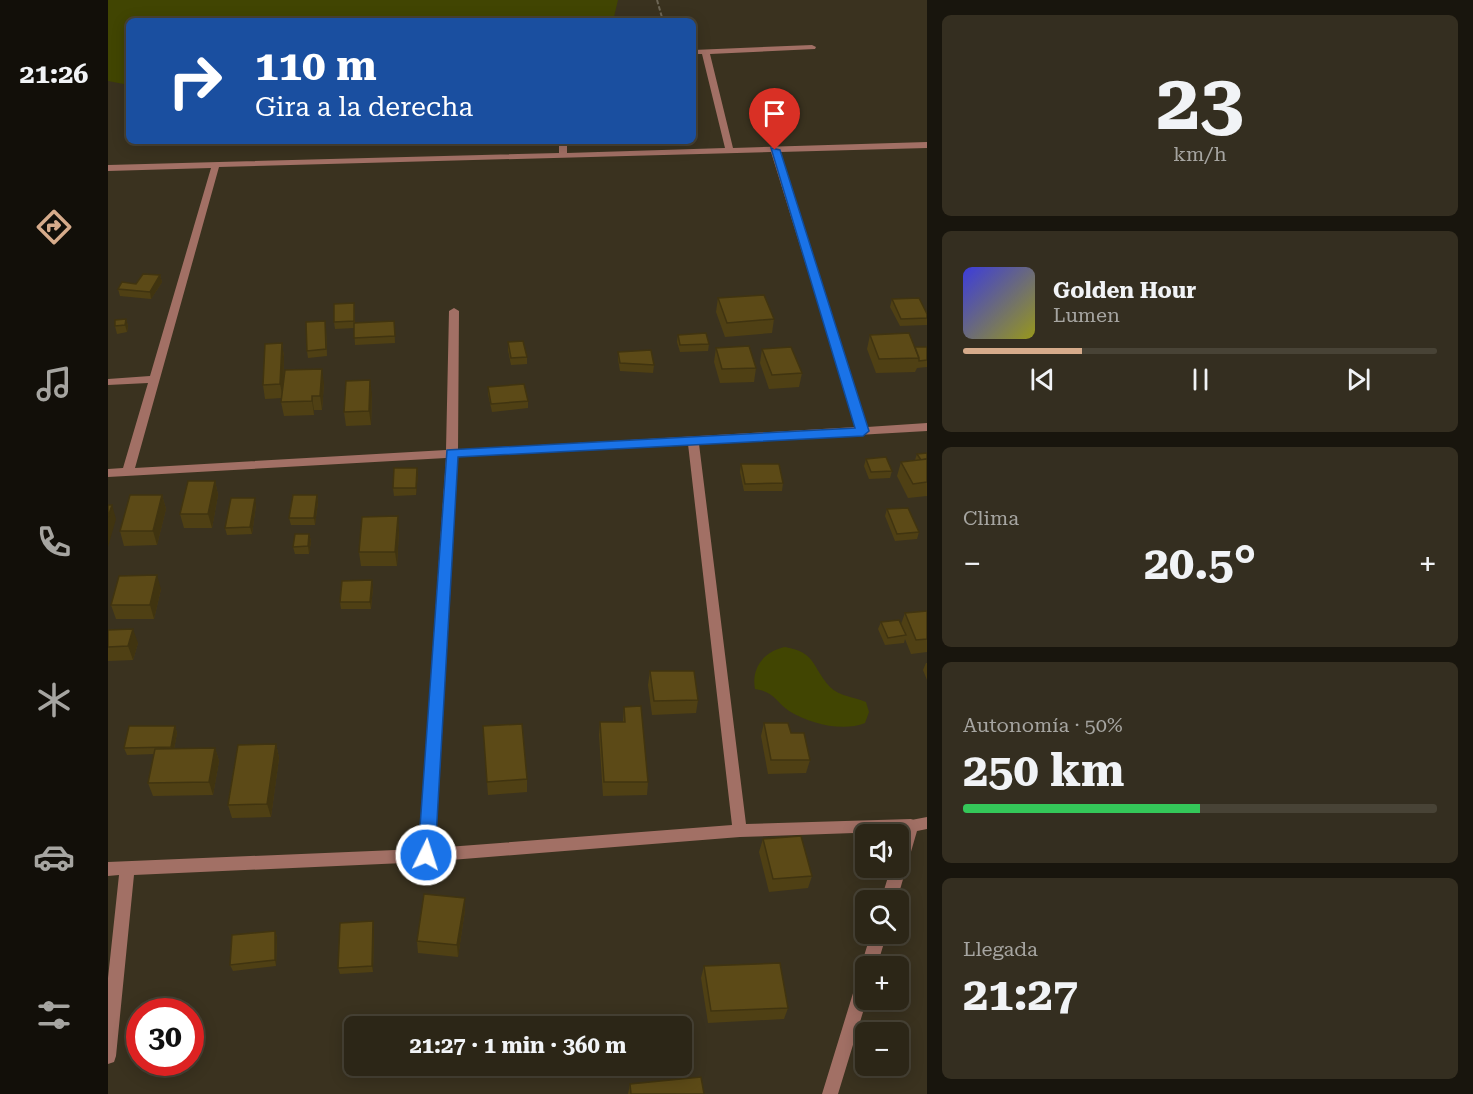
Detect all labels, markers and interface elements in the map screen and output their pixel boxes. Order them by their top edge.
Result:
text: 110 m [255,41,377,90]
icon: right [156,42,234,120]
text: 23 [1156,57,1244,148]
text: 21:26 [20,58,88,90]
pin [749,88,800,150]
text: Gira a la derecha [255,91,473,123]
icon: arrive [758,97,791,130]
text: km/h [1173,142,1227,166]
icon: directions [33,206,75,248]
text: Golden Hour [1053,278,1196,303]
text: Lumen [1053,303,1120,327]
icon: music [33,363,75,405]
icon: previous [1026,363,1059,396]
icon: pause [1184,363,1217,396]
icon: next [1342,363,1375,396]
text: Clima [963,506,1019,530]
icon: phone [33,521,75,563]
text: 20.5° [1144,537,1256,590]
text: − [963,544,981,583]
text: + [1419,544,1437,583]
icon: climate [33,679,75,721]
text: Autonomía · 50% [963,713,1123,737]
text: 250 km [963,744,1124,797]
position arrow [394,823,458,887]
map controls [855,824,909,1076]
button: sound [855,824,909,878]
icon: car [33,836,75,878]
button: search [855,890,909,944]
text: Llegada [963,937,1038,961]
button: + [855,956,909,1010]
text: 21:27 [963,968,1078,1021]
icon: filters [33,994,75,1036]
speed limit sign: 30 [126,998,204,1076]
button: − [855,1022,909,1076]
text: 21:27 · 1 min · 360 m [409,1033,627,1058]

